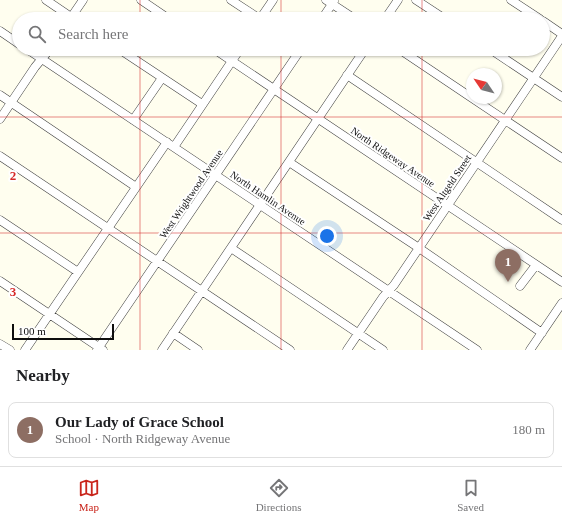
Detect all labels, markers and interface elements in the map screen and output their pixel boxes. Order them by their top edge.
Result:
search box [12,12,550,56]
icon: search [26,23,48,45]
text: Search here [58,26,128,42]
north arrow [466,68,502,104]
street label: North Ridgeway Avenue [349,125,437,189]
street label: West Wrightwood Avenue [157,147,225,240]
street label: West Altgeld Street [421,153,473,223]
text: 2 [10,168,16,183]
street label: North Hamlin Avenue [228,169,308,228]
your location [317,226,337,246]
pin: 1 [495,249,521,282]
text: 3 [10,284,17,299]
scale bar [12,322,114,341]
text: 100 m [18,325,46,337]
text: Nearby [16,366,70,385]
text: Our Lady of Grace School [55,414,224,430]
text: 1 [27,422,33,437]
text: 180 m [512,422,545,437]
text: School · North Ridgeway Avenue [55,431,230,446]
tab: Map [78,477,100,513]
tab: Directions [256,477,301,513]
tab: Saved [457,477,484,513]

